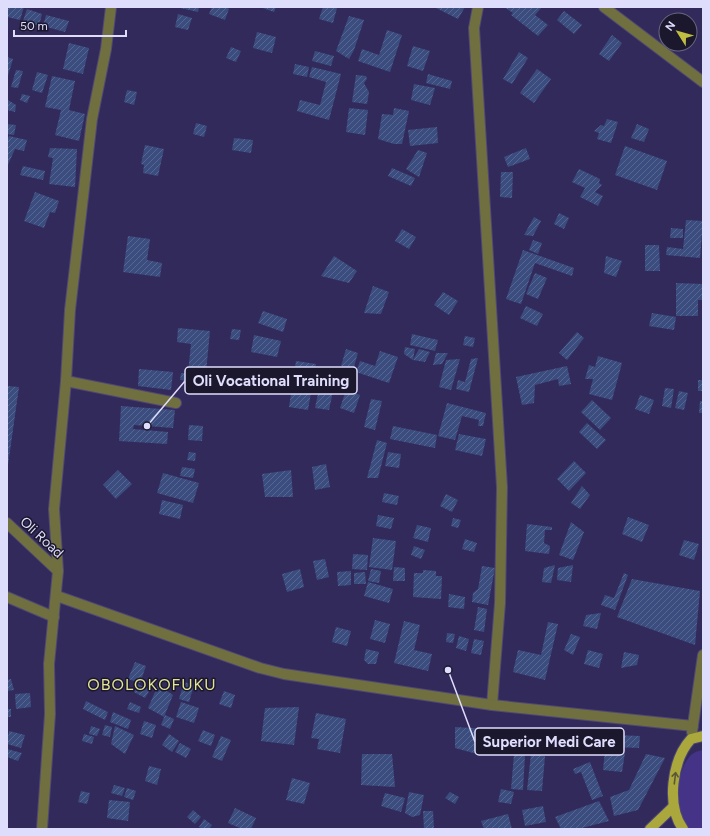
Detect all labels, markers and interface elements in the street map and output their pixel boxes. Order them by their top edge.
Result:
scale bar [14,12,126,38]
north arrow [658,12,698,52]
text: 50 m [20,19,48,33]
text: N [663,19,678,34]
callout: Oli Vocational Training [185,367,357,394]
text: Oli Vocational Training [193,372,349,390]
street label: Oli Road [17,513,67,562]
district label: OBOLOKOFUKU [87,675,217,694]
callout: Superior Medi Care [475,728,624,755]
text: Superior Medi Care [483,733,616,751]
one-way arrow [671,772,679,785]

